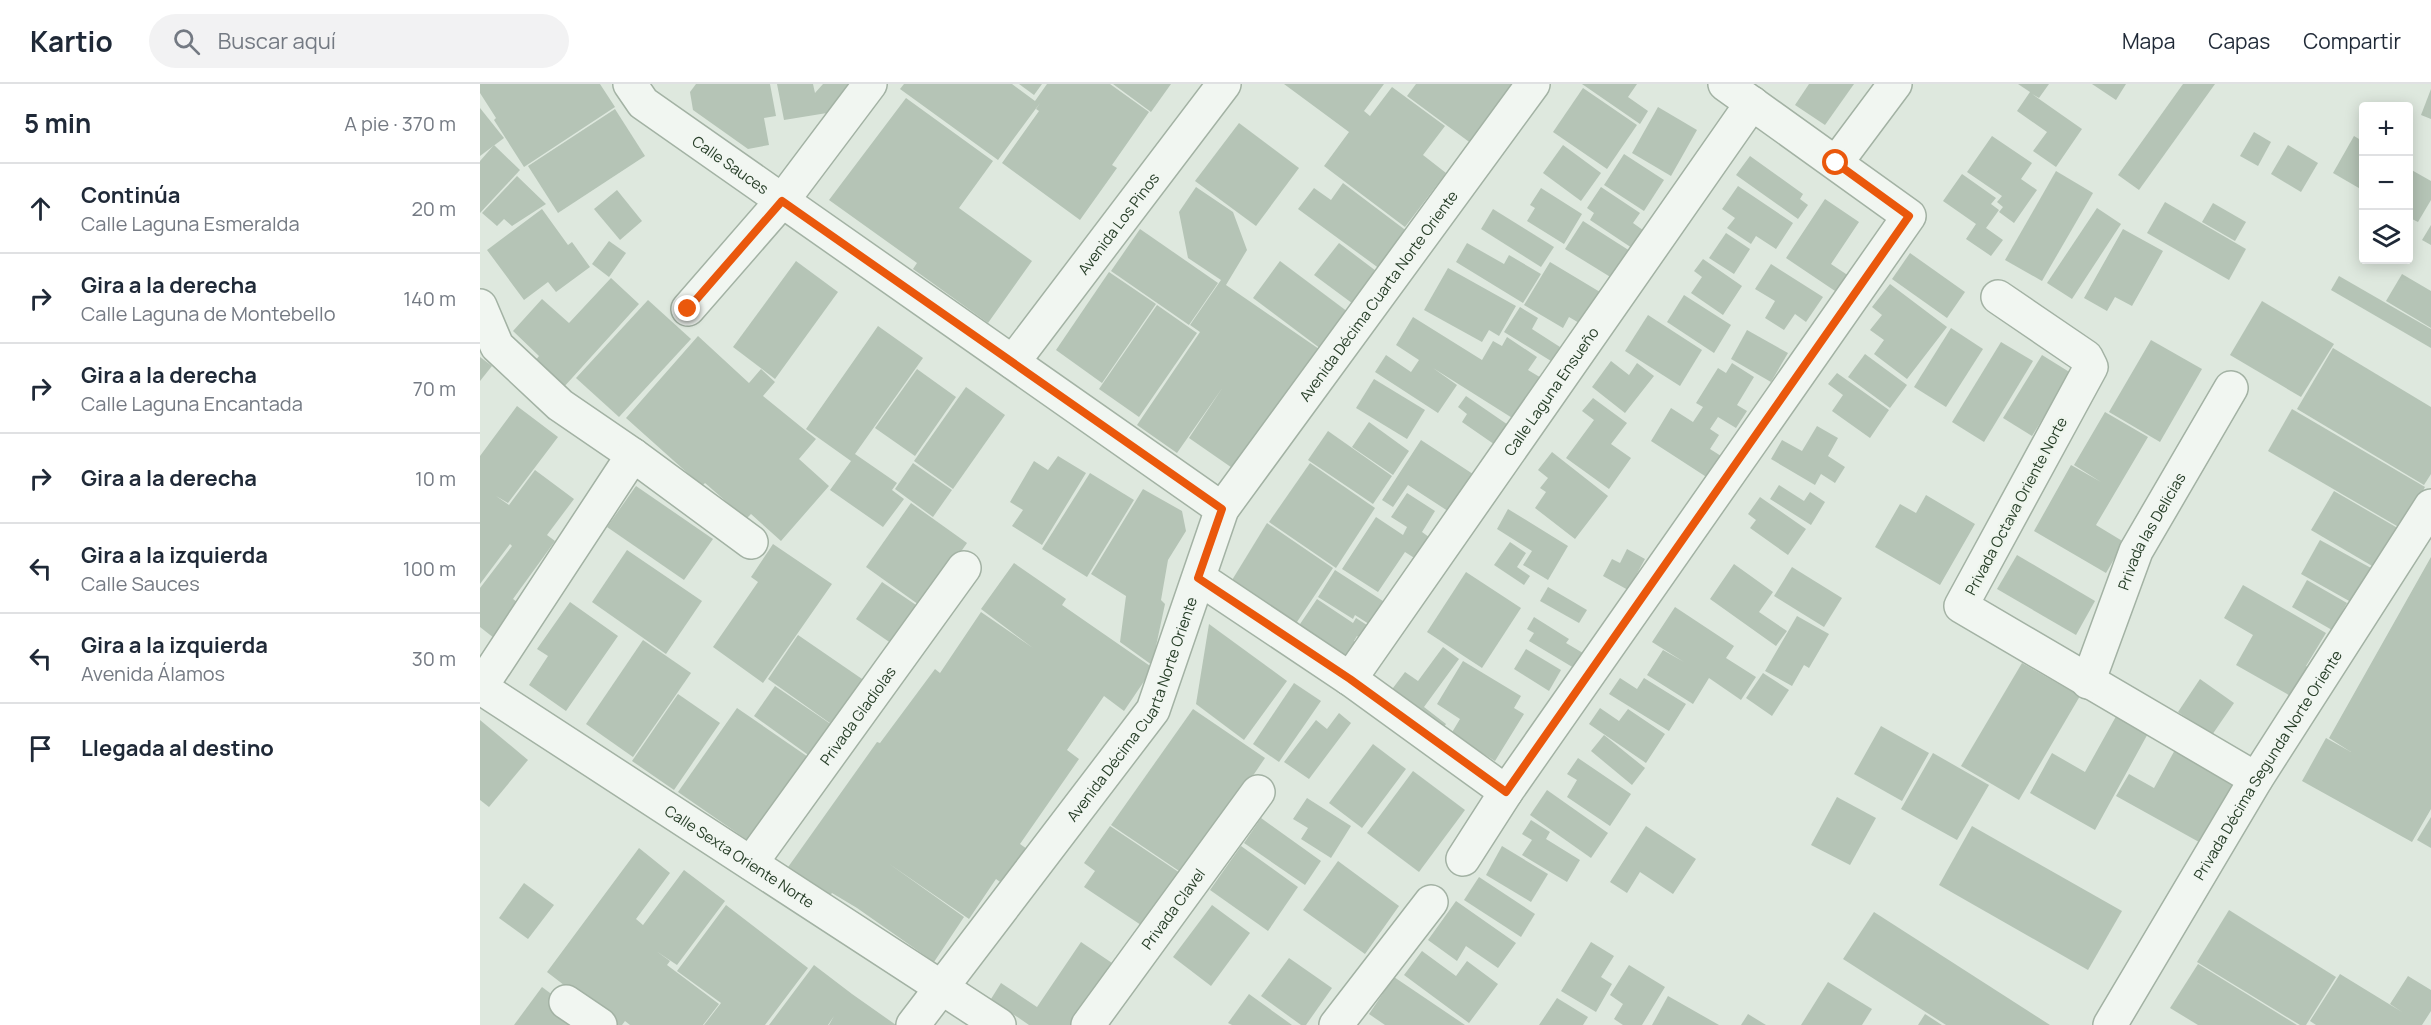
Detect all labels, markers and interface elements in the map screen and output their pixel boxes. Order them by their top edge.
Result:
search box [149,14,569,68]
text: Kartio [30,22,113,60]
icon: search [170,25,203,58]
text: Buscar aquí [218,26,336,56]
text: Mapa [2122,27,2175,55]
text: Capas [2208,27,2270,55]
text: Compartir [2303,27,2401,55]
map controls [2359,102,2413,264]
button: + [2359,102,2413,156]
text: 5 min [24,105,91,141]
text: A pie · 370 m [344,110,456,137]
street label: Calle Sauces [688,130,773,199]
route start [1822,149,1848,175]
button: − [2359,156,2413,210]
street label: Avenida Los Pinos [1073,168,1164,279]
text: Continúa [81,180,181,210]
street label: Avenida Décima Cuarta Norte Oriente [1294,186,1463,405]
icon: ahead [24,192,57,225]
text: 20 m [411,195,456,222]
text: Calle Laguna Esmeralda [81,210,300,237]
button: layers [2359,210,2413,264]
text: Gira a la derecha [81,270,257,300]
icon: right [24,282,57,315]
text: 140 m [403,285,456,312]
route end [674,295,700,321]
text: Calle Laguna de Montebello [81,300,336,327]
street label: Calle Laguna Ensueño [1499,322,1603,460]
text: Gira a la derecha [81,360,257,390]
icon: right [24,372,57,405]
text: 70 m [413,375,456,402]
text: Calle Laguna Encantada [81,390,303,417]
street label: Privada Octava Oriente Norte [1960,413,2072,599]
icon: right [24,462,57,495]
text: Gira a la derecha [81,463,257,493]
text: 10 m [415,465,456,492]
street label: Privada las Delicias [2112,468,2190,593]
text: Gira a la izquierda [81,540,268,570]
icon: left [24,552,57,585]
text: 100 m [403,555,456,582]
text: Calle Sauces [81,570,200,597]
street label: Avenida Décima Cuarta Norte Oriente [1061,594,1202,826]
text: Gira a la izquierda [81,630,268,660]
icon: left [24,642,57,675]
text: 30 m [412,645,456,672]
street label: Privada Décima Segunda Norte Oriente [2188,646,2347,884]
text: Avenida Álamos [81,660,225,687]
street label: Privada Gladiolas [815,662,900,769]
icon: arrive [24,732,57,765]
text: Llegada al destino [81,733,274,763]
street label: Calle Sexta Oriente Norte [661,800,819,913]
street label: Privada Clavel [1136,864,1210,954]

